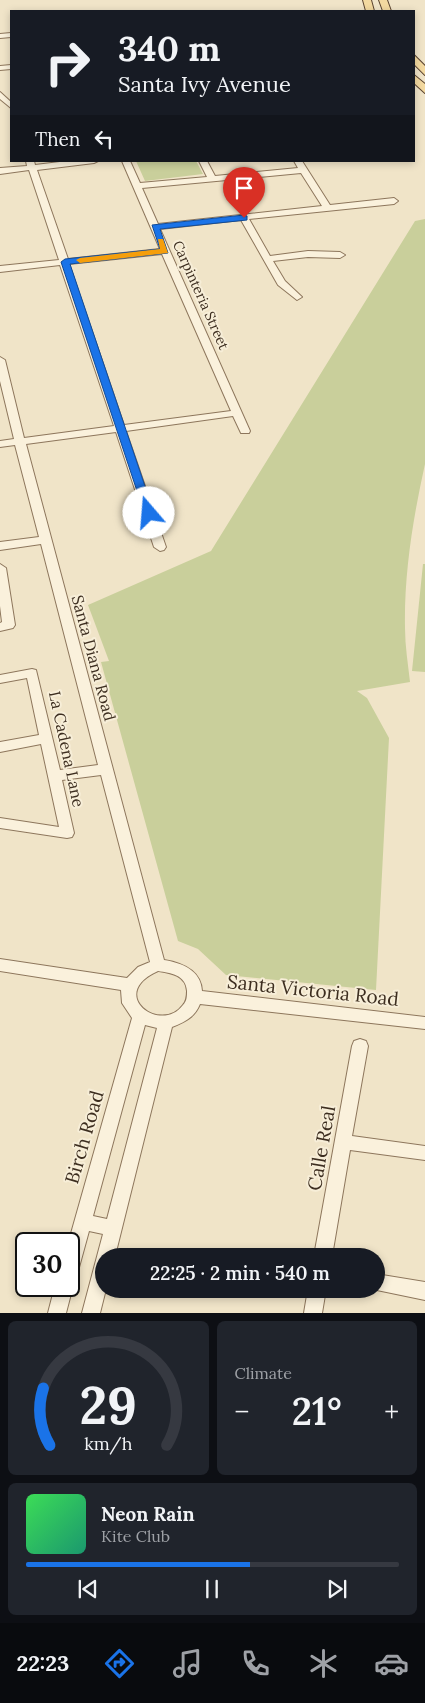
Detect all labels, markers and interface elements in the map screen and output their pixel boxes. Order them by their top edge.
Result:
text: 340 m [118,26,220,71]
icon: right [35,30,100,95]
text: Santa Ivy Avenue [118,70,291,98]
icon: left [90,125,118,153]
text: Then [35,127,80,151]
pin [223,167,265,218]
icon: arrive [230,174,258,202]
street label: Carpinteria Street [169,238,233,353]
position arrow [122,486,174,538]
street label: Santa Diana Road [68,593,121,724]
street label: La Cadena Lane [45,689,89,809]
street label: Santa Victoria Road [226,969,400,1011]
street label: Birch Road [59,1088,109,1186]
street label: Calle Real [302,1104,340,1192]
speed limit sign: 30 [15,1232,80,1297]
text: 22:25 · 2 min · 540 m [150,1261,330,1285]
text: Climate [235,1363,292,1383]
text: 29 [79,1372,137,1438]
text: 21° [292,1387,342,1435]
text: − [235,1394,249,1430]
text: + [384,1394,399,1430]
text: km/h [84,1432,133,1455]
text: Neon Rain [101,1502,195,1526]
text: Kite Club [101,1526,170,1546]
icon: previous [74,1575,102,1603]
icon: pause [198,1575,226,1603]
icon: next [323,1575,351,1603]
icon: directions [102,1646,137,1681]
icon: music [170,1646,205,1681]
icon: phone [238,1646,273,1681]
icon: climate [306,1646,341,1681]
icon: car [374,1646,409,1681]
text: 22:23 [16,1649,69,1677]

